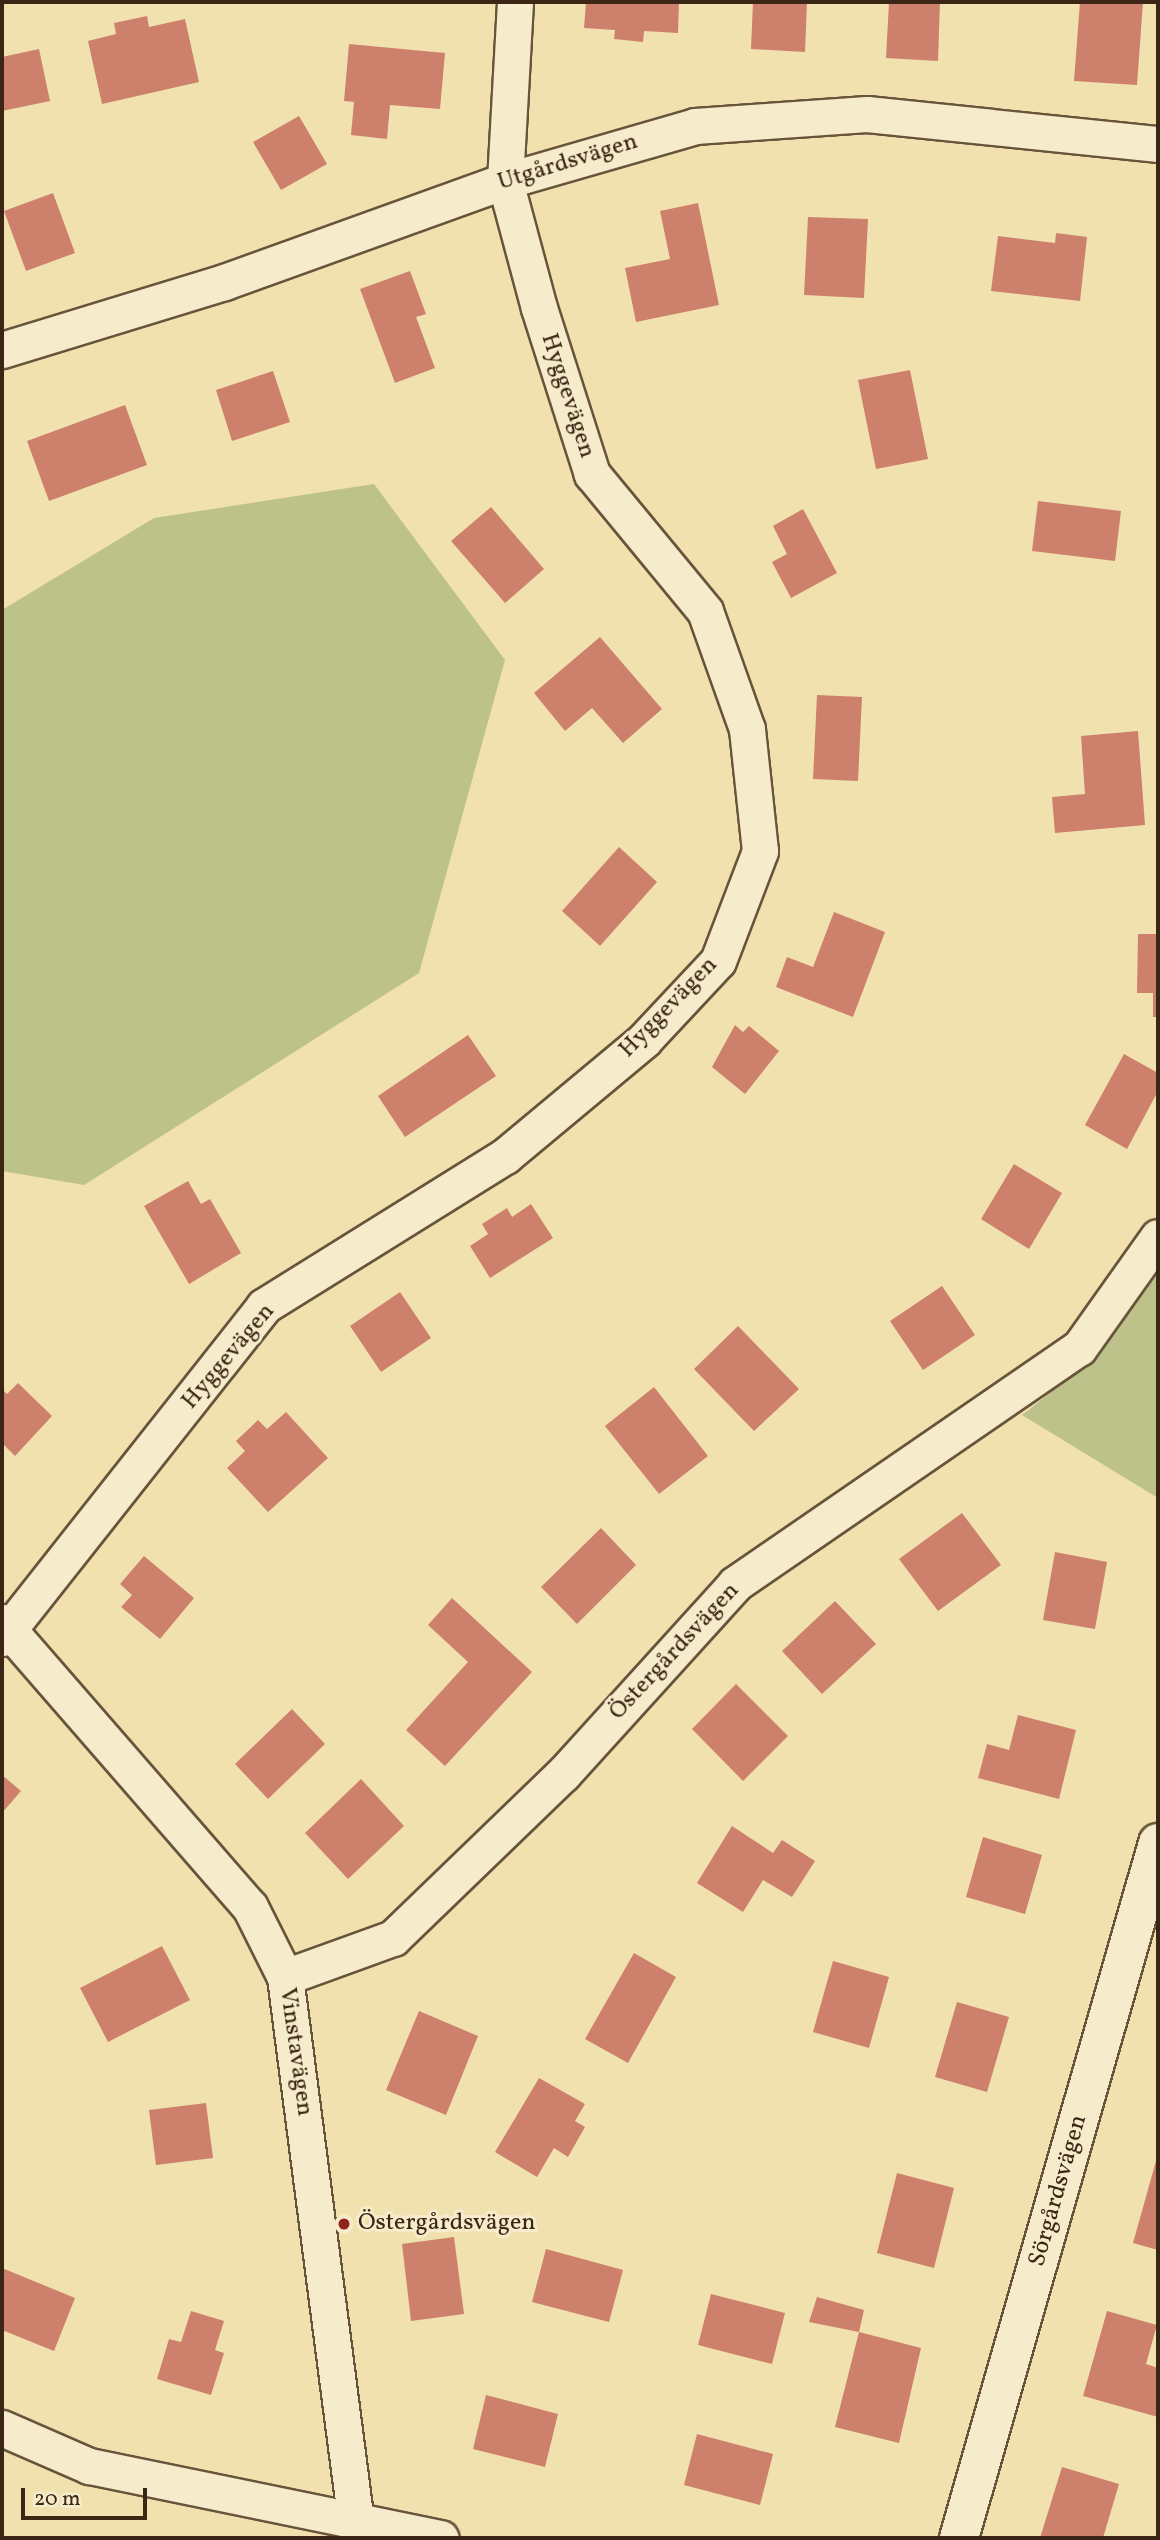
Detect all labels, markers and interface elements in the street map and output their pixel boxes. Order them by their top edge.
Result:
street label: Utgårdsvägen [495,128,641,198]
street label: Hyggevägen [533,330,601,462]
street label: Hyggevägen [614,951,724,1065]
street label: Hyggevägen [176,1298,282,1416]
street label: Östergårdsvägen [604,1577,746,1727]
street label: Vinstavägen [272,1986,318,2118]
street label: Sörgårdsvägen [1024,2112,1094,2270]
place label: Östergårdsvägen [358,2210,536,2238]
marker: Östergårdsvägen [336,2216,352,2232]
scale bar [24,2474,150,2518]
text: 20 m [34,2485,80,2514]

